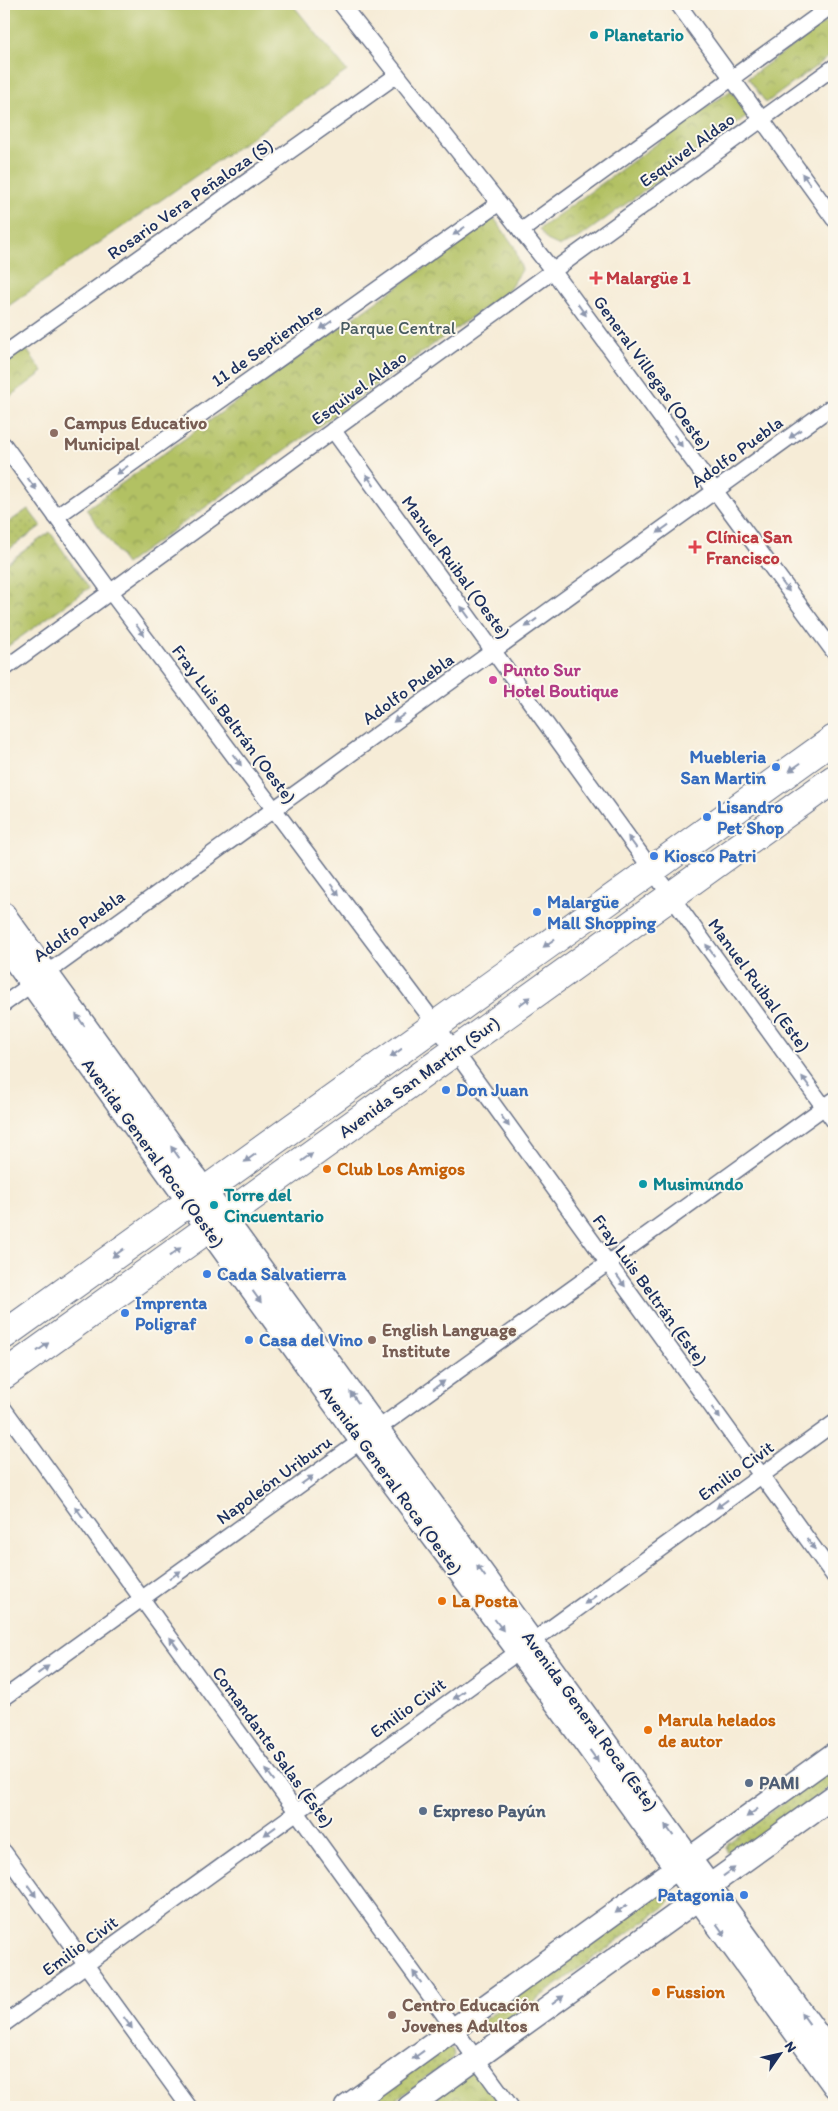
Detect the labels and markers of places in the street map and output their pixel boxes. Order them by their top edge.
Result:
place label: Planetario [604,24,684,46]
marker: Planetario [588,29,600,41]
place label: Malargüe 1 [606,267,691,289]
marker: Malargüe 1 [590,272,602,284]
place label: Campus Educativo Municipal [64,412,207,455]
marker: Campus Educativo Municipal [48,427,60,439]
place label: Clínica San Francisco [706,526,793,569]
marker: Clínica San Francisco [688,540,702,554]
place label: Punto Sur Hotel Boutique [503,659,619,702]
marker: Punto Sur Hotel Boutique [487,674,499,686]
place label: Muebleria San Martin [681,746,767,789]
marker: Muebleria San Martin [770,761,782,773]
place label: Lisandro Pet Shop [717,796,785,839]
marker: Lisandro Pet Shop [701,811,713,823]
place label: Kiosco Patri [664,845,756,867]
marker: Kiosco Patri [648,850,660,862]
place label: Malargüe Mall Shopping [547,891,657,934]
marker: Malargüe Mall Shopping [531,906,543,918]
place label: Don Juan [456,1079,529,1101]
marker: Don Juan [440,1084,452,1096]
place label: Club Los Amigos [337,1158,465,1180]
marker: Club Los Amigos [321,1163,333,1175]
place label: Musimundo [653,1173,744,1195]
marker: Musimundo [637,1178,649,1190]
place label: Torre del Cincuentario [223,1184,324,1227]
marker: Torre del Cincuentario [208,1199,220,1211]
place label: Cada Salvatierra [217,1263,347,1285]
marker: Cada Salvatierra [201,1268,213,1280]
place label: Imprenta Poligraf [135,1292,207,1335]
marker: Imprenta Poligraf [119,1307,131,1319]
place label: English Language Institute [382,1319,517,1362]
place label: Casa del Vino [259,1329,363,1351]
marker: Casa del Vino [243,1334,255,1346]
marker: English Language Institute [366,1334,378,1346]
place label: La Posta [452,1590,519,1612]
marker: La Posta [436,1595,448,1607]
place label: Marula helados de autor [658,1709,776,1752]
marker: Marula helados de autor [642,1724,654,1736]
place label: PAMI [759,1772,799,1794]
marker: PAMI [743,1777,755,1789]
place label: Expreso Payún [433,1800,546,1822]
marker: Expreso Payún [417,1805,429,1817]
place label: Patagonia [657,1884,734,1906]
marker: Patagonia [738,1889,750,1901]
place label: Fussion [666,1981,726,2003]
marker: Fussion [650,1986,662,1998]
place label: Centro Educación Jovenes Adultos [401,1994,540,2037]
marker: Centro Educación Jovenes Adultos [386,2009,398,2021]

